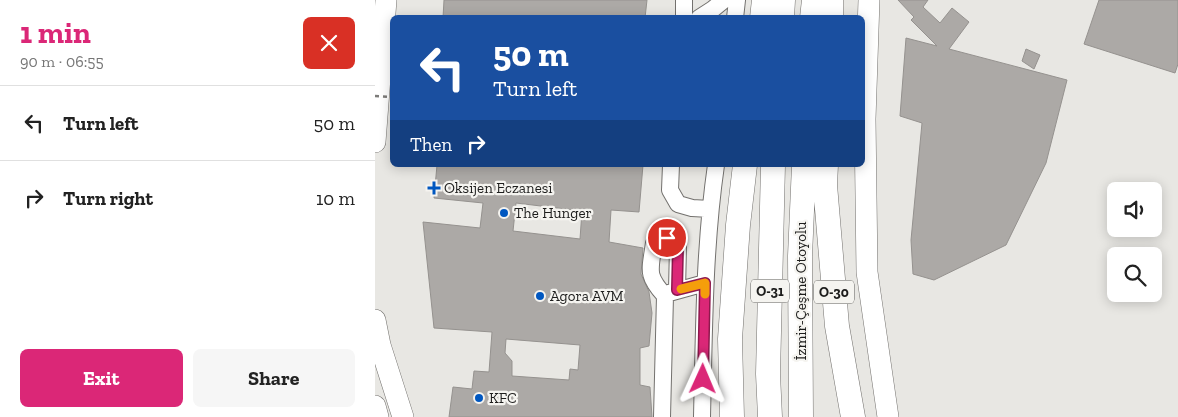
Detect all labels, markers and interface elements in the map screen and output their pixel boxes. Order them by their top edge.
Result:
text: 1 min [20,15,91,51]
button: close [303,17,355,69]
text: 50 m [493,33,569,75]
icon: left [410,35,475,100]
text: 90 m · 06:55 [20,52,104,71]
text: Turn left [493,75,577,102]
icon: left [20,109,48,137]
text: Turn left [63,112,138,135]
text: 50 m [314,112,355,135]
icon: right [462,130,490,158]
text: Then [410,133,452,156]
place label: Oksijen Eczanesi [444,179,553,197]
marker: Oksijen Eczanesi [428,182,440,194]
map controls [1107,182,1162,302]
button: sound [1107,182,1162,237]
icon: right [20,184,48,212]
text: Turn right [63,187,153,210]
text: 10 m [316,187,355,210]
place label: The Hunger [514,204,592,222]
marker: The Hunger [498,207,510,219]
pin [646,217,688,259]
street label: İzmir-Çeşme Otoyolu [792,221,810,360]
icon: arrive [653,224,681,252]
button: search [1107,247,1162,302]
road number: O-31 [751,280,789,302]
road number: O-30 [814,280,854,304]
place label: Agora AVM [550,287,624,305]
marker: Agora AVM [534,290,546,302]
button: Exit [20,349,183,407]
button: Share [193,349,355,407]
position arrow [676,352,728,404]
place label: KFC [489,389,517,407]
marker: KFC [473,392,485,404]

